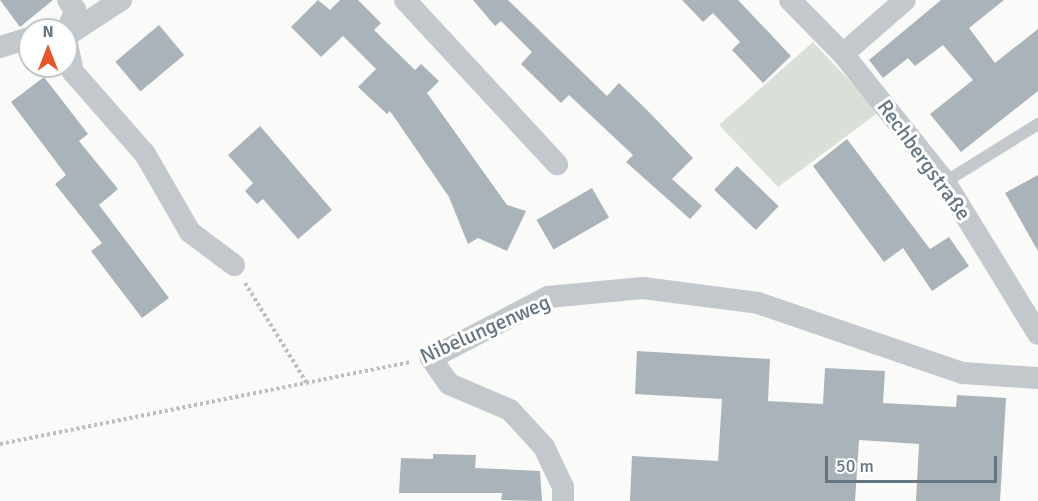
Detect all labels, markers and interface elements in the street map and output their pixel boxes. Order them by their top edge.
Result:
north arrow [18,18,78,78]
text: N [42,22,54,42]
street label: Rechbergstraße [872,95,976,225]
street label: Nibelungenweg [416,289,554,369]
scale bar [828,444,1000,482]
text: 50 m [836,455,874,477]

